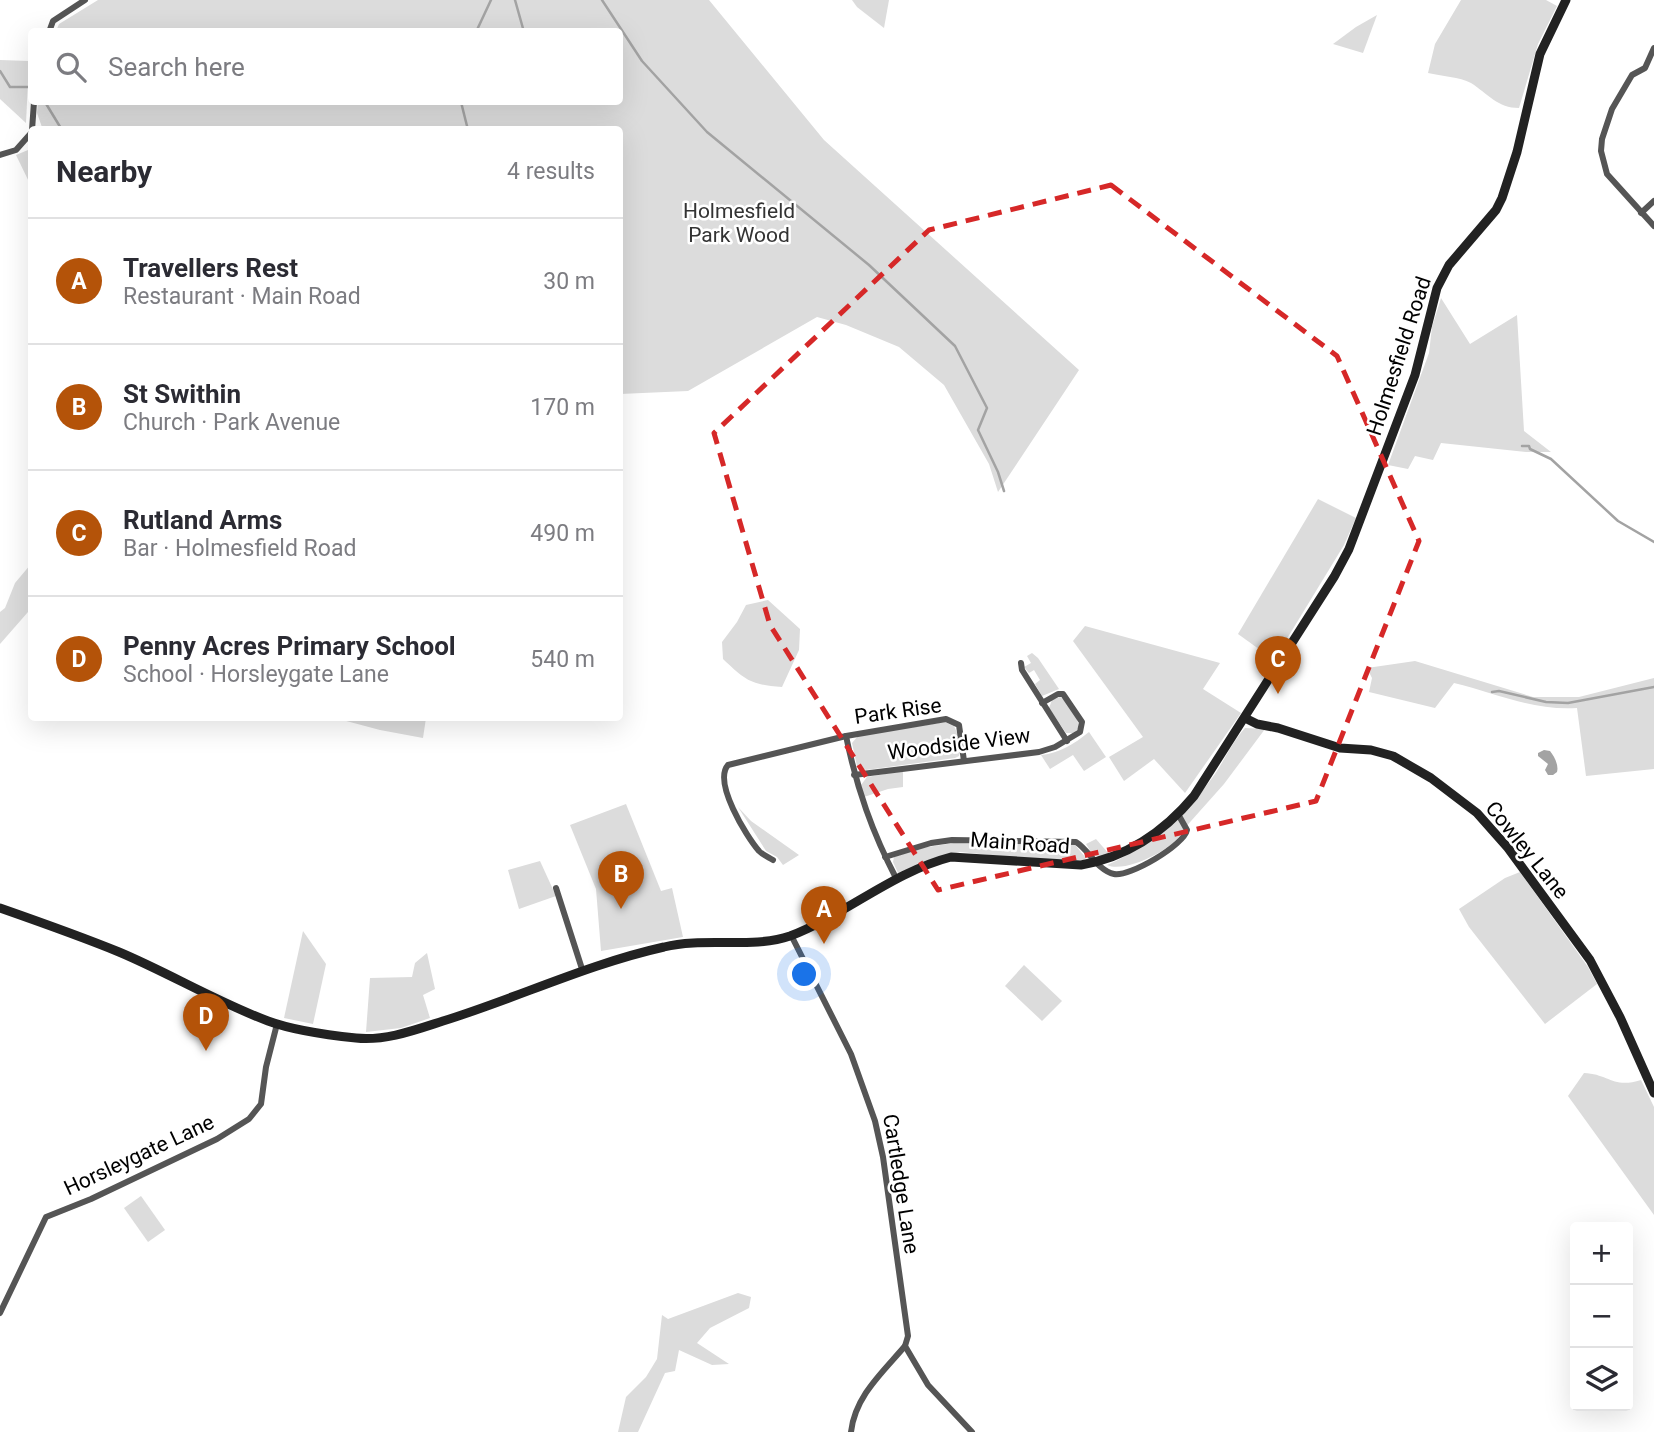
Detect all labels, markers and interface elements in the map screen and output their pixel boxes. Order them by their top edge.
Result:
search box [28,28,623,105]
icon: search [52,48,90,86]
text: Search here [108,52,245,82]
text: Nearby [56,154,152,189]
text: 4 results [507,158,595,185]
park label: Holmesfield Park Wood [683,199,795,247]
text: Travellers Rest [123,253,298,283]
text: A [71,268,87,295]
text: 30 m [543,268,595,295]
street label: Holmesfield Road [1362,274,1436,438]
text: Restaurant · Main Road [123,283,361,310]
text: St Swithin [123,379,241,409]
text: B [72,394,86,421]
text: 170 m [530,394,595,421]
text: Church · Park Avenue [123,409,340,436]
text: Rutland Arms [123,505,282,535]
text: C [71,520,87,547]
text: 490 m [530,520,595,547]
text: Bar · Holmesfield Road [123,535,356,562]
text: Penny Acres Primary School [123,631,456,661]
pin: C [1255,636,1301,694]
text: D [72,646,86,673]
text: 540 m [530,646,595,673]
text: School · Horsleygate Lane [123,661,389,688]
street label: Park Rise [853,693,943,729]
street label: Woodside View [886,723,1032,765]
street label: Cowley Lane [1480,797,1574,903]
street label: Main Road [969,828,1071,858]
pin: B [598,851,644,909]
pin: A [801,886,847,944]
your location [787,957,821,991]
pin: D [183,993,229,1051]
street label: Horsleygate Lane [60,1110,218,1200]
street label: Cartledge Lane [878,1112,924,1256]
map controls [1570,1222,1633,1411]
button: + [1570,1222,1633,1285]
button: − [1570,1285,1633,1348]
button: layers [1570,1348,1633,1411]

